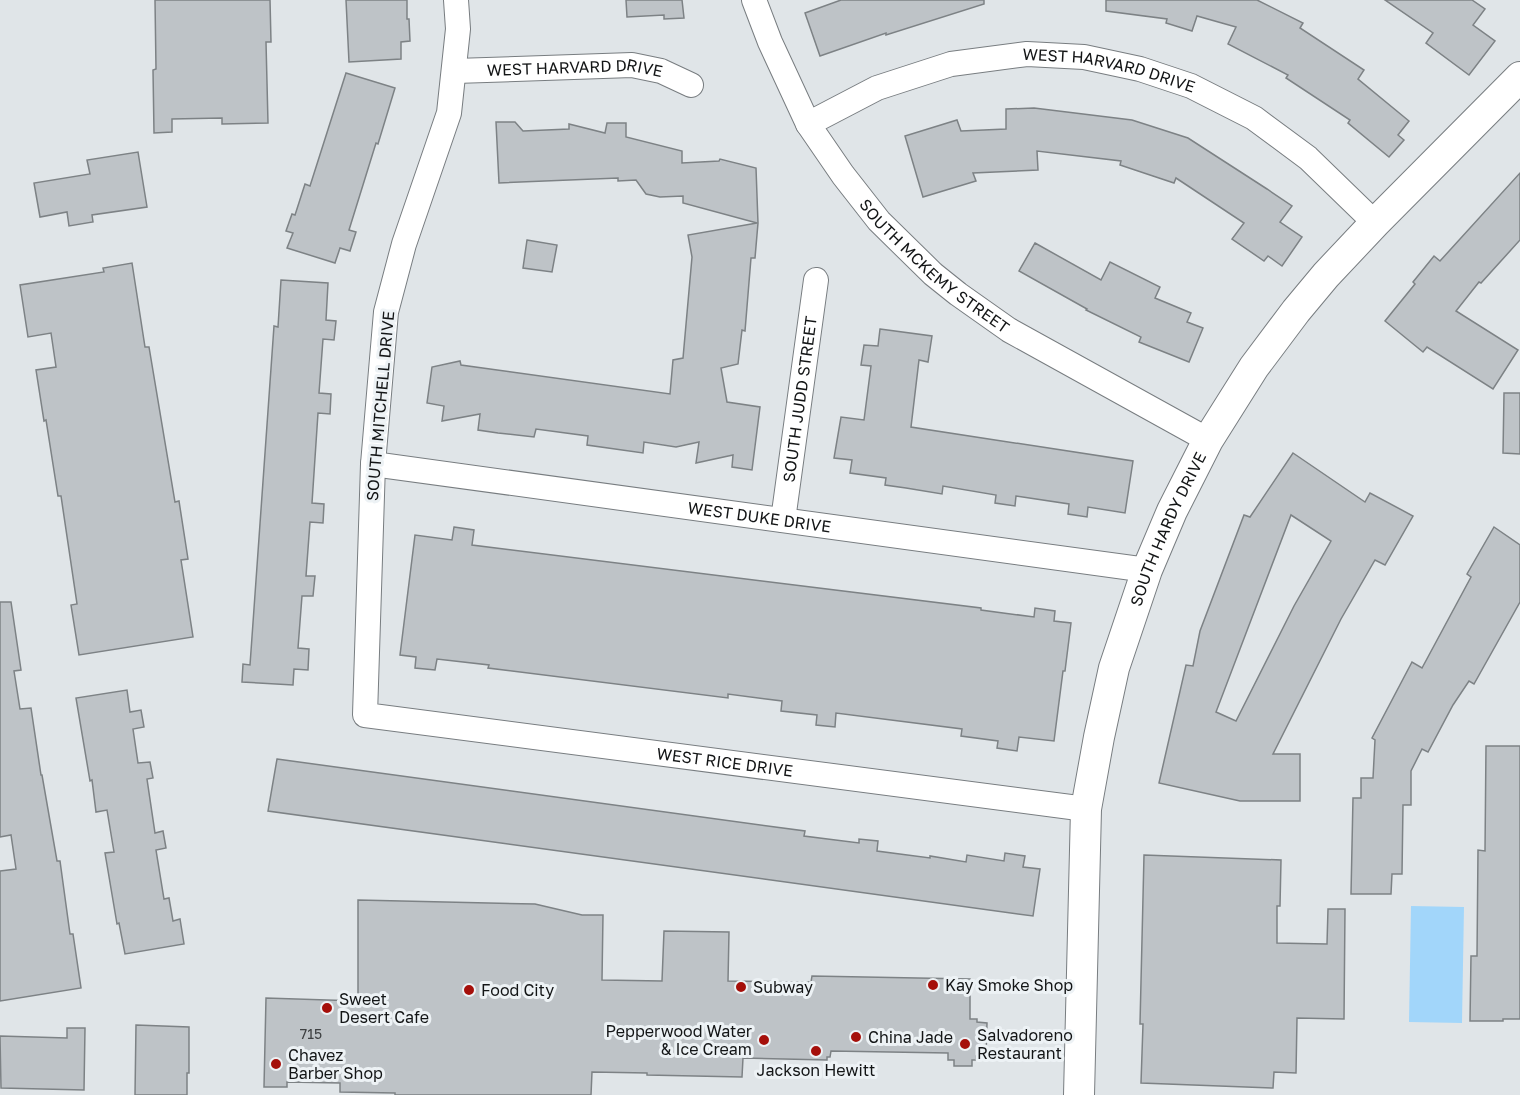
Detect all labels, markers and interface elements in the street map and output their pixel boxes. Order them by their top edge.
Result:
street label: WEST HARVARD DRIVE [1022,44,1198,97]
street label: WEST HARVARD DRIVE [486,54,664,81]
street label: SOUTH MCKEMY STREET [855,195,1013,337]
street label: SOUTH MITCHELL DRIVE [362,310,398,502]
street label: SOUTH JUDD STREET [778,315,821,483]
street label: SOUTH HARDY DRIVE [1126,449,1210,609]
street label: WEST DUKE DRIVE [686,497,832,537]
street label: WEST RICE DRIVE [655,743,794,781]
place label: Kay Smoke Shop [945,975,1073,995]
place label: Subway [753,977,813,997]
marker: Kay Smoke Shop [926,978,940,992]
place label: Food City [481,980,554,1000]
marker: Subway [734,980,748,994]
marker: Food City [462,983,476,997]
place label: Sweet Desert Cafe [339,989,429,1027]
marker: Sweet Desert Cafe [320,1001,334,1015]
place label: Pepperwood Water & Ice Cream [606,1021,752,1059]
house number: 715 [300,1025,322,1042]
place label: Salvadoreno Restaurant [977,1025,1073,1063]
place label: China Jade [868,1027,953,1047]
marker: China Jade [849,1030,863,1044]
marker: Pepperwood Water & Ice Cream [757,1033,771,1047]
marker: Salvadoreno Restaurant [958,1037,972,1051]
marker: Jackson Hewitt [809,1044,823,1058]
place label: Chavez Barber Shop [288,1045,383,1083]
marker: Chavez Barber Shop [269,1057,283,1071]
place label: Jackson Hewitt [757,1060,875,1080]

